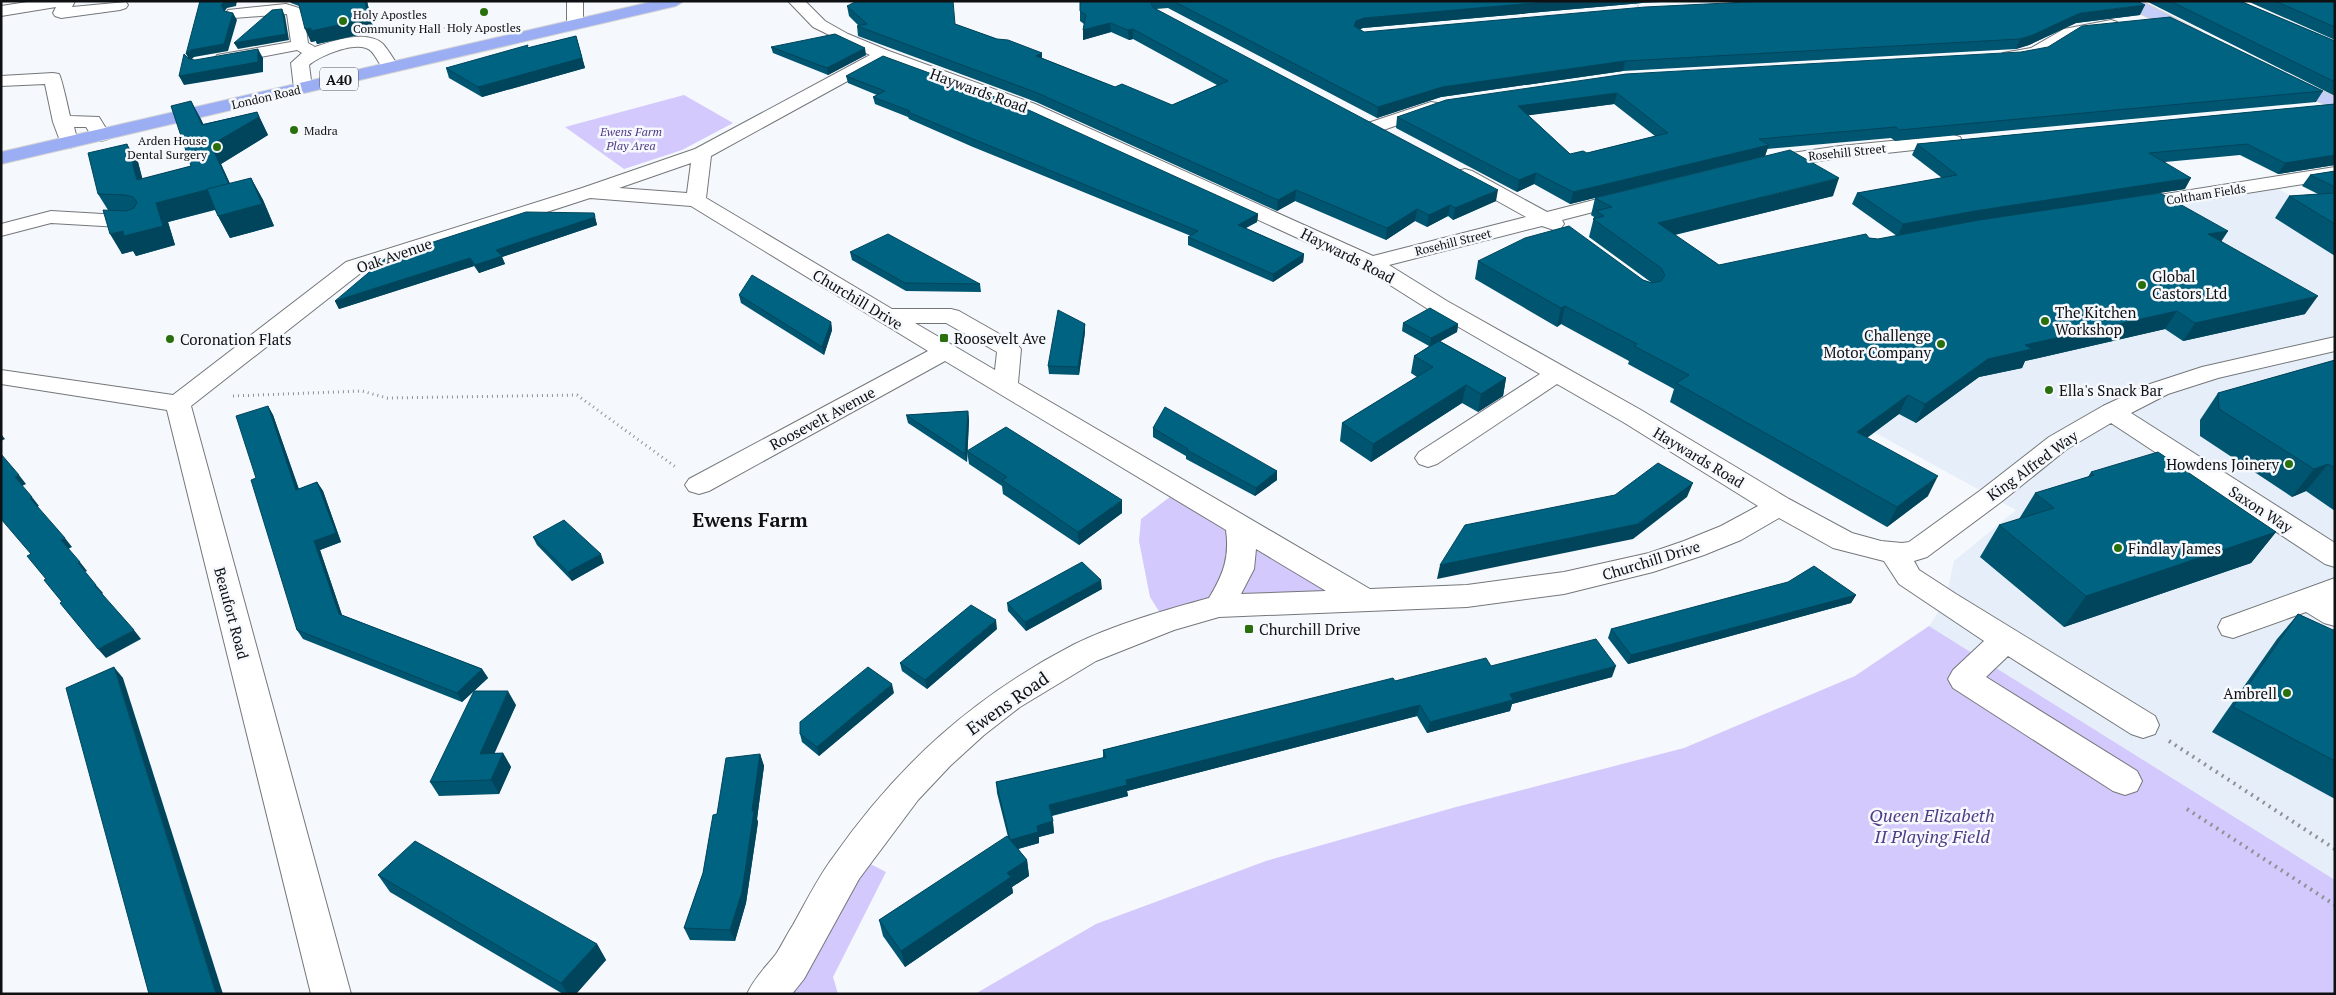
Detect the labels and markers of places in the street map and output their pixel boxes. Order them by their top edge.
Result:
marker: Holy Apostles [478,6,490,18]
place label: Holy Apostles Community Hall [353,7,441,36]
marker: Holy Apostles Community Hall [337,15,349,27]
place label: Holy Apostles [447,20,521,35]
place label: Madra [304,123,338,138]
marker: Madra [288,124,300,136]
place label: Arden House Dental Surgery [127,133,208,162]
marker: Arden House Dental Surgery [211,141,223,153]
place label: Global Castors Ltd [2152,266,2227,303]
marker: Global Castors Ltd [2136,279,2148,291]
place label: The Kitchen Workshop [2055,302,2136,339]
marker: The Kitchen Workshop [2039,315,2051,327]
place label: Challenge Motor Company [1824,325,1931,362]
place label: Roosevelt Ave [954,328,1046,348]
place label: Coronation Flats [180,329,291,349]
marker: Roosevelt Ave [938,332,950,344]
marker: Coronation Flats [164,333,176,345]
marker: Challenge Motor Company [1935,338,1947,350]
place label: Ella's Snack Bar [2059,380,2163,400]
marker: Ella's Snack Bar [2043,384,2055,396]
place label: Howdens Joinery [2166,454,2279,474]
marker: Howdens Joinery [2283,458,2295,470]
place label: Findlay James [2128,538,2221,558]
marker: Findlay James [2112,542,2124,554]
place label: Churchill Drive [1259,619,1361,639]
marker: Churchill Drive [1243,623,1255,635]
place label: Ambrell [2223,683,2277,703]
marker: Ambrell [2281,687,2293,699]

